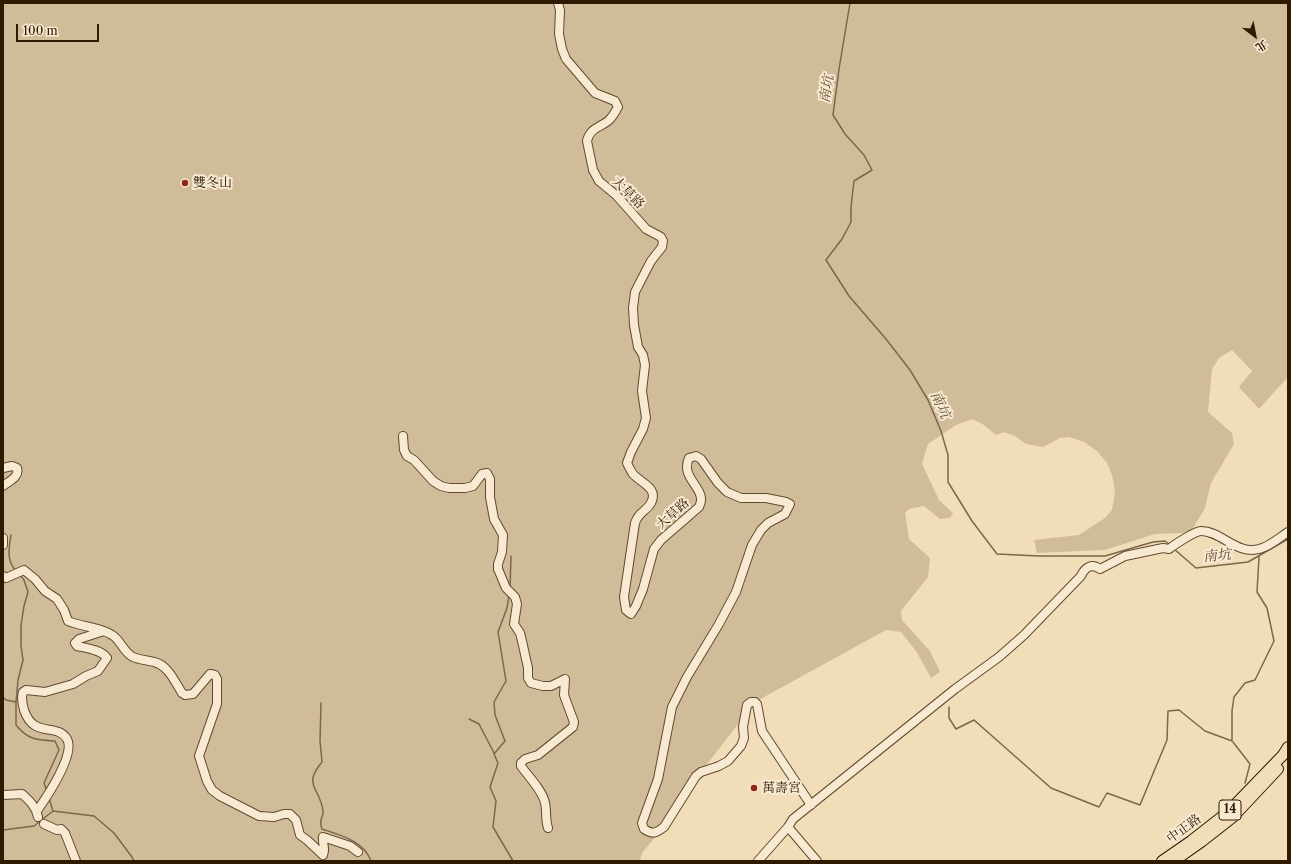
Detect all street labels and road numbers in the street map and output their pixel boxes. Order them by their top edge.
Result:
street label: 大草路 [609,174,647,212]
street label: 大草路 [653,495,693,533]
road number: 14 [1219,800,1241,820]
street label: 中正路 [1164,811,1204,847]

